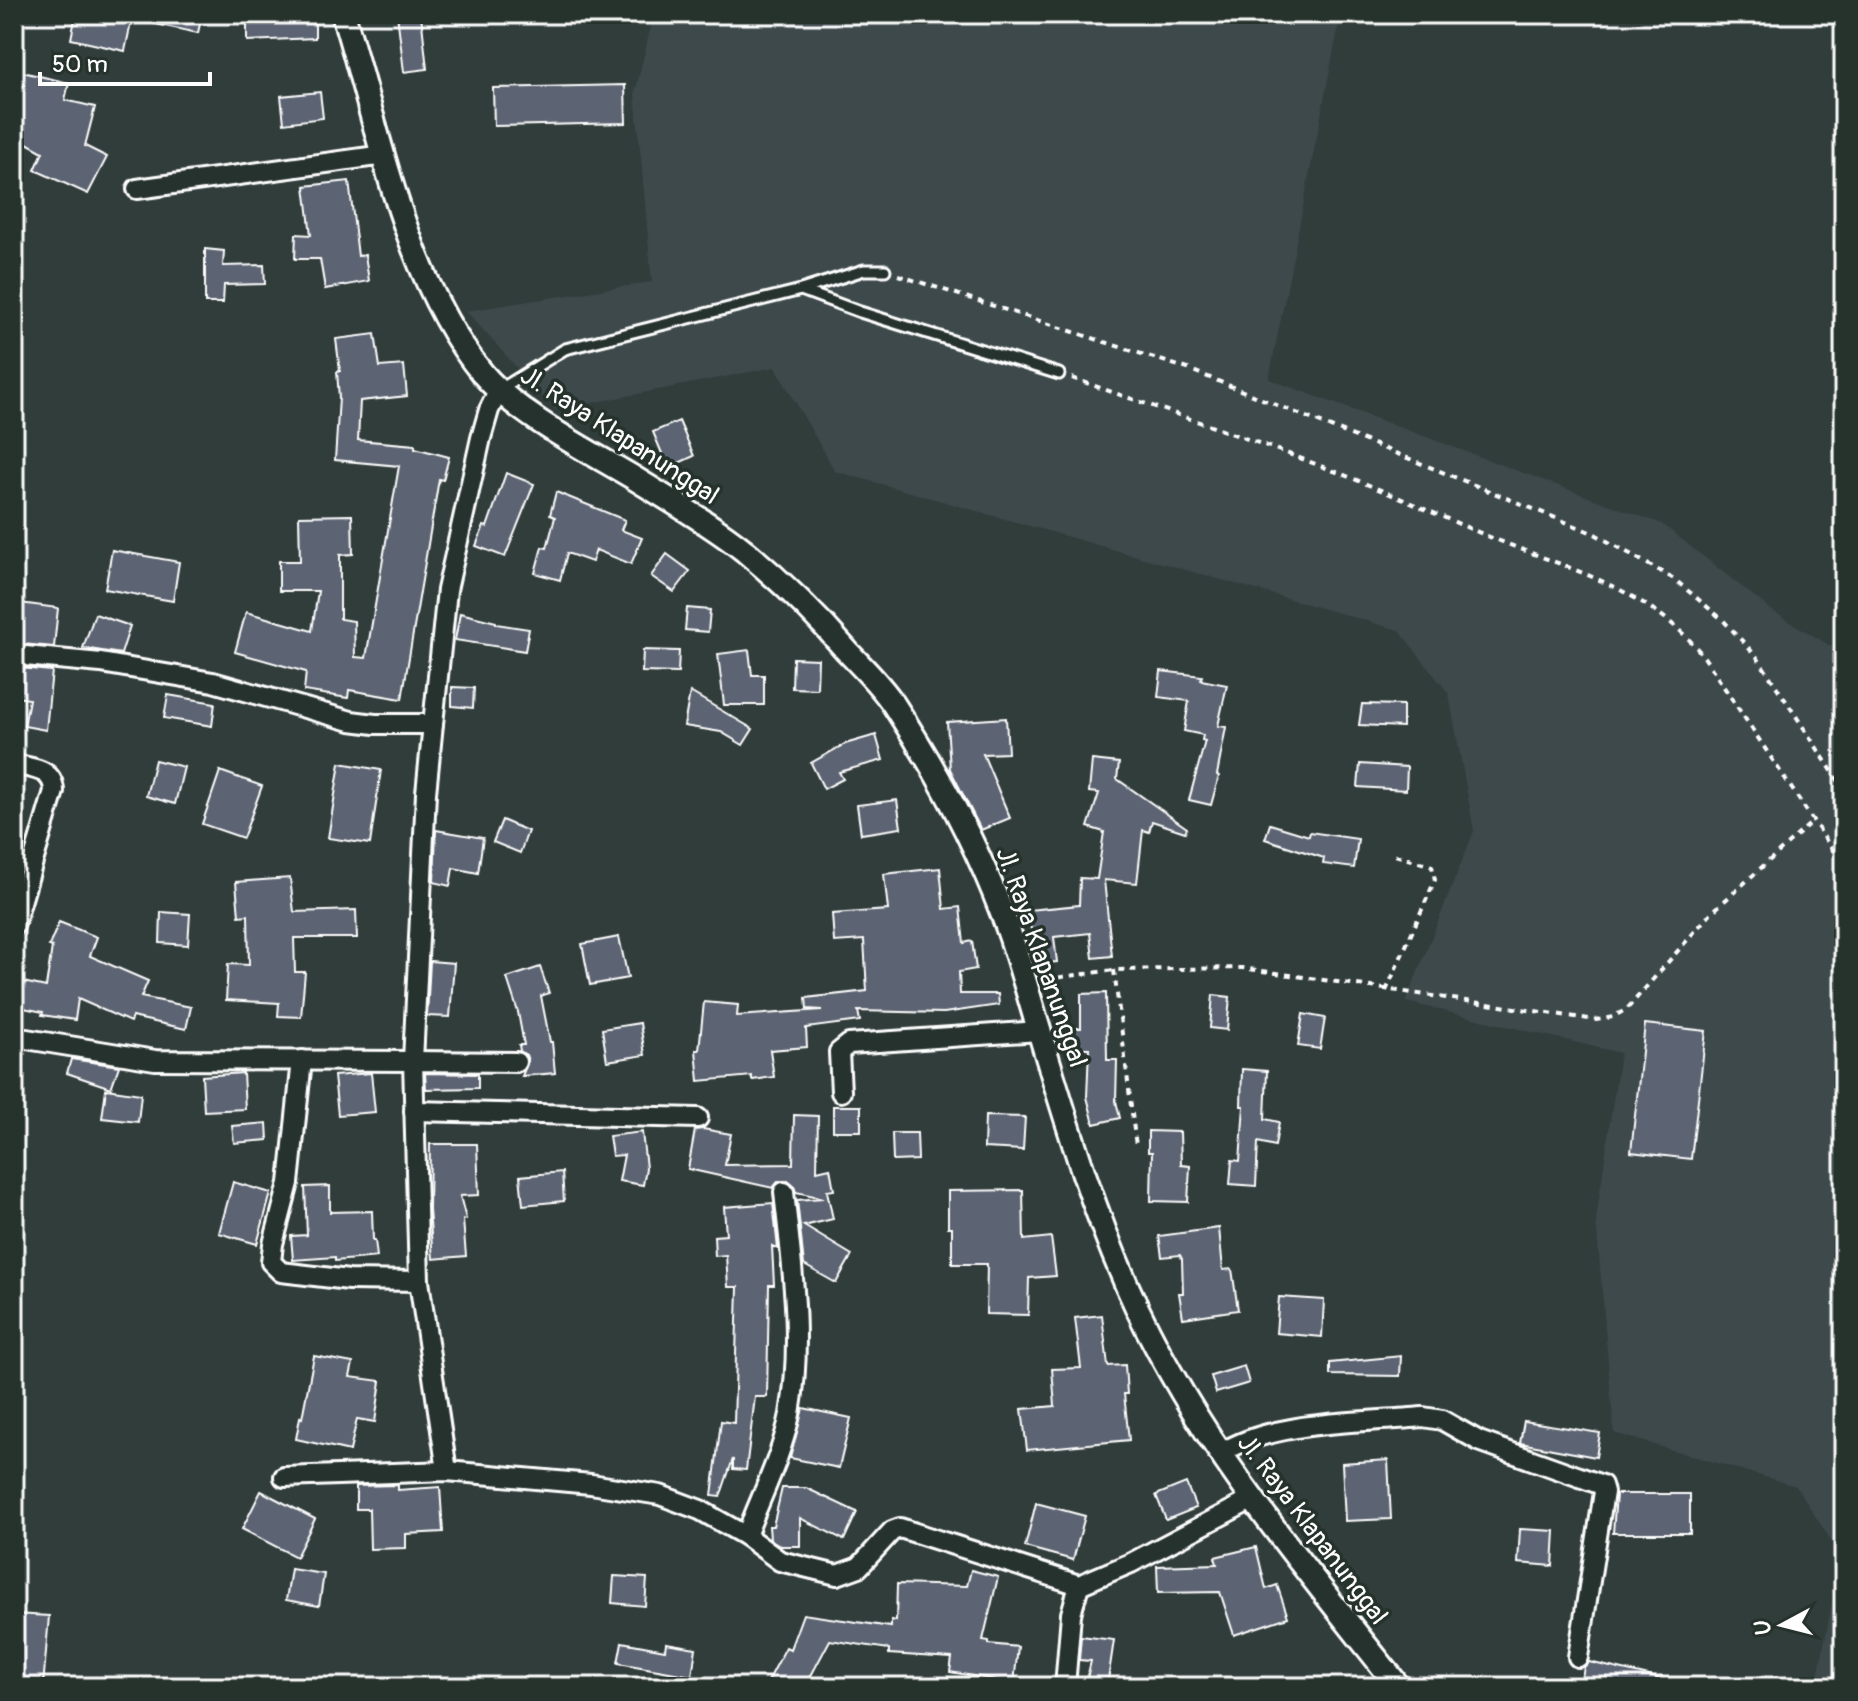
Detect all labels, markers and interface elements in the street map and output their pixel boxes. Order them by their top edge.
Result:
scale bar [40,36,210,86]
text: 50 m [52,50,108,79]
street label: Jl. Raya Klapanunggal [514,360,725,512]
street label: Jl. Raya Klapanunggal [988,843,1094,1071]
street label: Jl. Raya Klapanunggal [1230,1428,1394,1631]
north arrow [1742,1585,1822,1665]
text: U [1748,1618,1778,1636]

